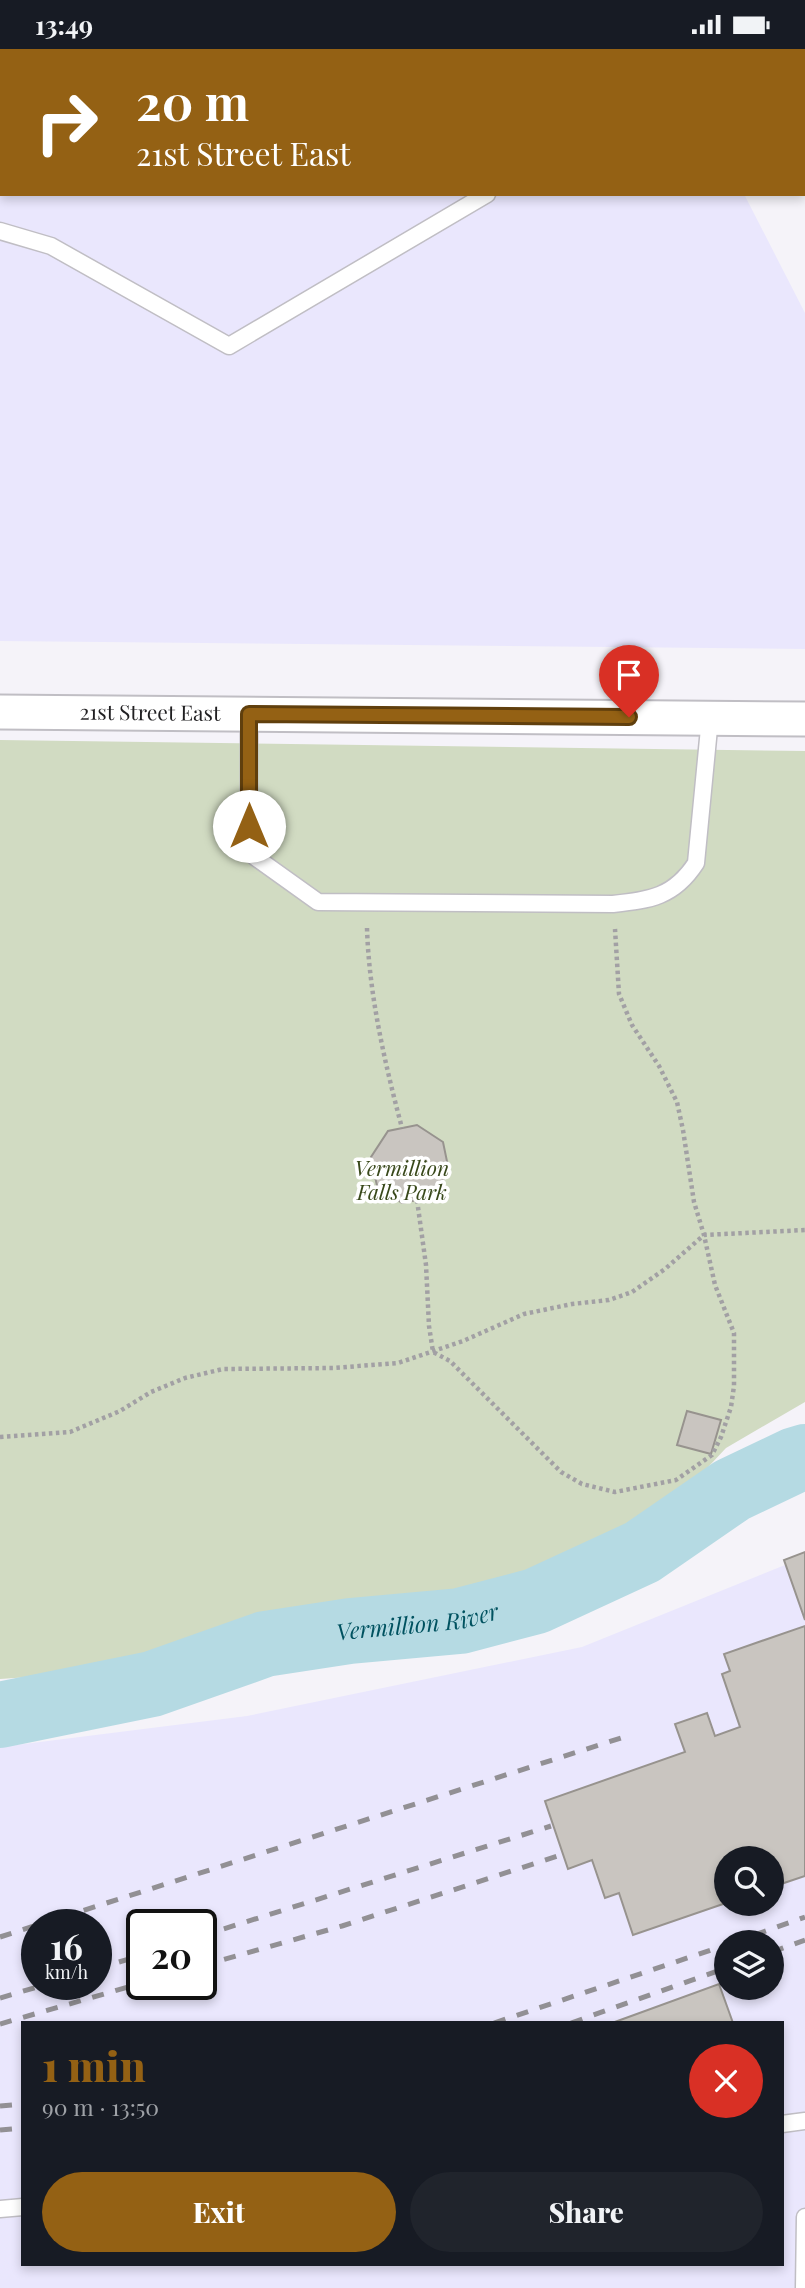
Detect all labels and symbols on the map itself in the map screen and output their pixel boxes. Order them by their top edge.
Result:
pin [599,645,659,717]
street label: 21st Street East [79,697,221,726]
position arrow [212,789,286,863]
park label: Vermillion Falls Park [355,1153,449,1205]
water label: Vermillion River [334,1594,503,1647]
speed limit sign: 20 [126,1909,217,2000]

